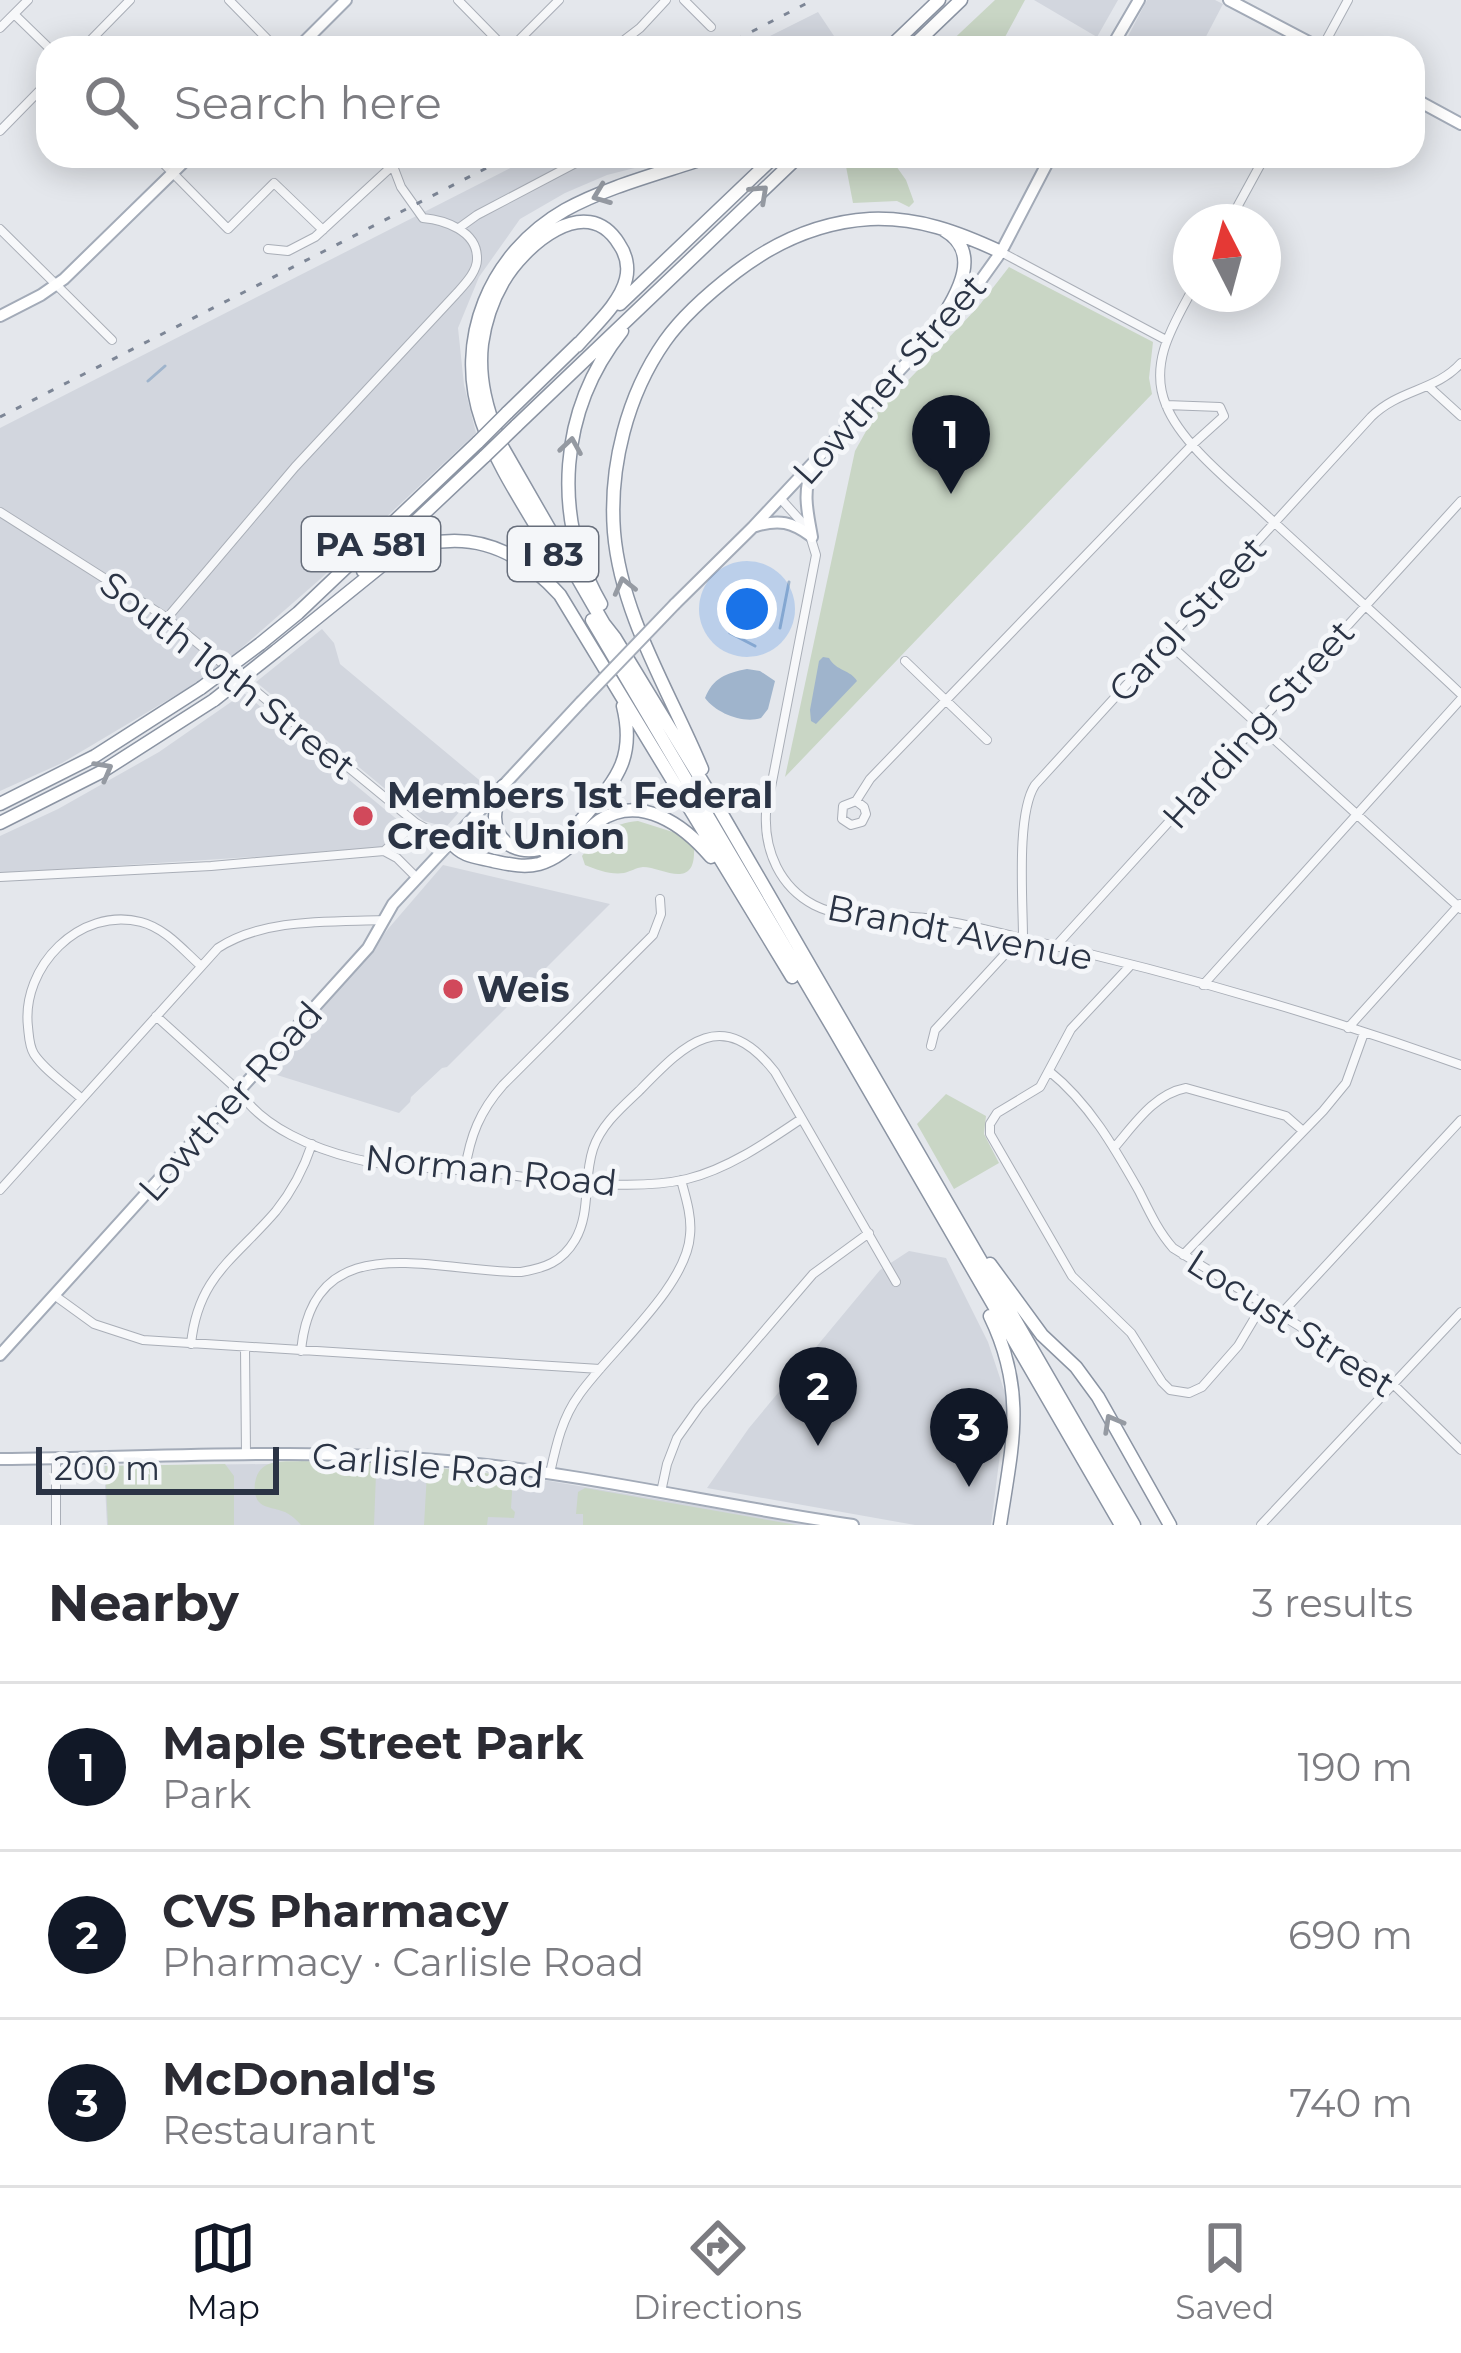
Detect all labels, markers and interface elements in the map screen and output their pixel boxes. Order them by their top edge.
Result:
search box [36,36,1425,168]
icon: search [78,69,144,135]
text: Search here [174,75,442,130]
one-way arrow [592,181,613,206]
one-way arrow [746,185,768,207]
north arrow [1173,204,1281,312]
street label: Lowther Street [783,265,995,493]
pin: 1 [912,395,990,494]
one-way arrow [557,437,583,456]
road number: PA 581 [302,517,440,571]
road number: I 83 [508,527,598,581]
street label: Carol Street [1099,527,1275,711]
street label: South 10th Street [92,562,364,788]
one-way arrow [614,576,639,597]
your location [717,579,777,639]
street label: Harding Street [1153,610,1363,838]
one-way arrow [91,761,113,784]
place label: Members 1st Federal Credit Union [387,773,773,858]
marker: Members 1st Federal Credit Union [350,803,376,829]
street label: Brandt Avenue [823,885,1097,979]
place label: Weis [477,967,570,1011]
marker: Weis [440,976,466,1002]
street label: Lowther Road [129,992,331,1210]
street label: Norman Road [363,1135,619,1205]
street label: Locust Street [1179,1240,1403,1406]
pin: 2 [779,1347,857,1446]
pin: 3 [930,1388,1008,1487]
one-way arrow [1103,1414,1126,1436]
street label: Carlisle Road [310,1433,546,1497]
scale bar [36,1441,279,1494]
text: 200 m [54,1448,160,1488]
text: Nearby [48,1572,239,1634]
text: 3 results [1252,1579,1413,1627]
text: Maple Street Park [162,1715,584,1770]
text: 1 [79,1743,95,1791]
text: 190 m [1298,1743,1413,1791]
text: Park [162,1770,251,1818]
text: CVS Pharmacy [162,1883,508,1938]
text: 2 [75,1911,99,1959]
text: 690 m [1288,1911,1413,1959]
text: Pharmacy · Carlisle Road [162,1938,644,1986]
text: McDonald's [162,2051,436,2106]
text: 3 [75,2079,99,2127]
text: 740 m [1289,2079,1413,2127]
text: Restaurant [162,2106,376,2154]
tab: Map [187,2215,260,2327]
tab: Directions [633,2215,802,2327]
tab: Saved [1175,2215,1274,2327]

